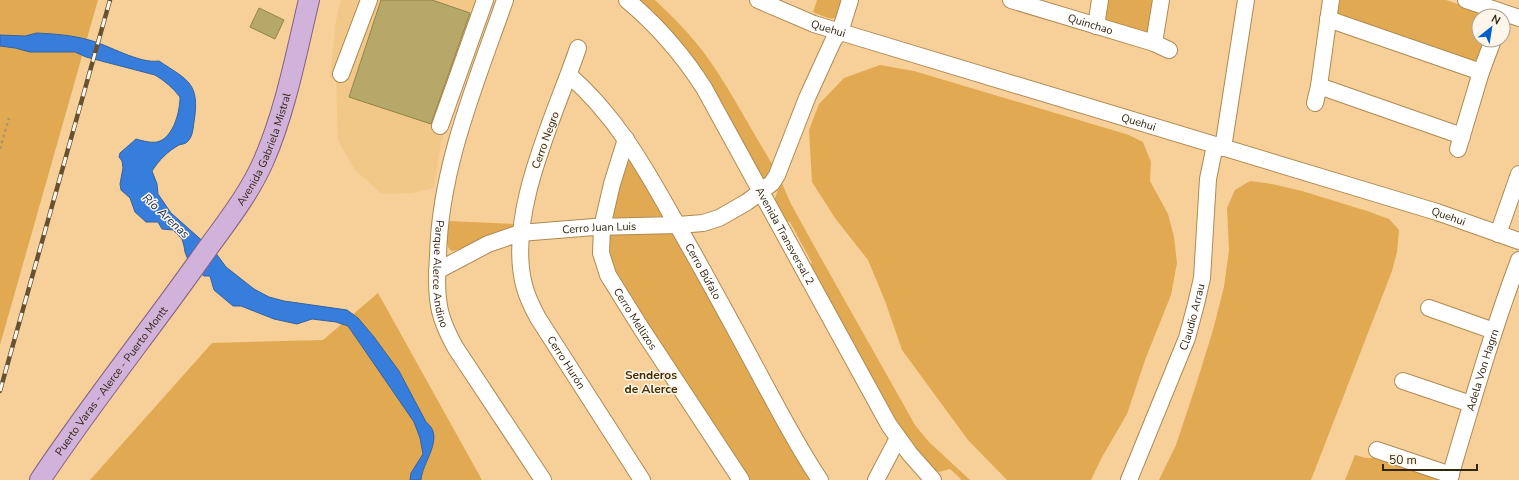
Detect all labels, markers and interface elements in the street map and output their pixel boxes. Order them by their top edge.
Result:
north arrow [1471,8,1511,48]
street label: Quinchao [1066,10,1115,38]
text: N [1488,11,1503,28]
street label: Quehui [809,17,847,41]
street label: Avenida Gabriela Mistral [233,90,295,209]
street label: Cerro Negro [528,109,563,171]
street label: Quehui [1119,110,1158,135]
street label: Avenida Transversal 2 [752,185,818,288]
water label: Río Arenas [139,190,193,242]
street label: Quehui [1430,204,1468,230]
street label: Parque Alerce Andino [429,219,452,330]
street label: Cerro Juan Luis [562,219,637,238]
street label: Cerro Búfalo [681,241,724,302]
street label: Claudio Arrau [1176,282,1208,353]
street label: Cerro Mellizos [610,285,660,353]
street label: Puerto Varas - Alerce - Puerto Montt [52,303,171,459]
street label: Adela Von Hagrn [1463,327,1502,413]
street label: Cerro Hurón [543,333,589,392]
district label: Senderos de Alerce [625,367,678,397]
scale bar [1383,446,1477,472]
text: 50 m [1389,452,1417,468]

